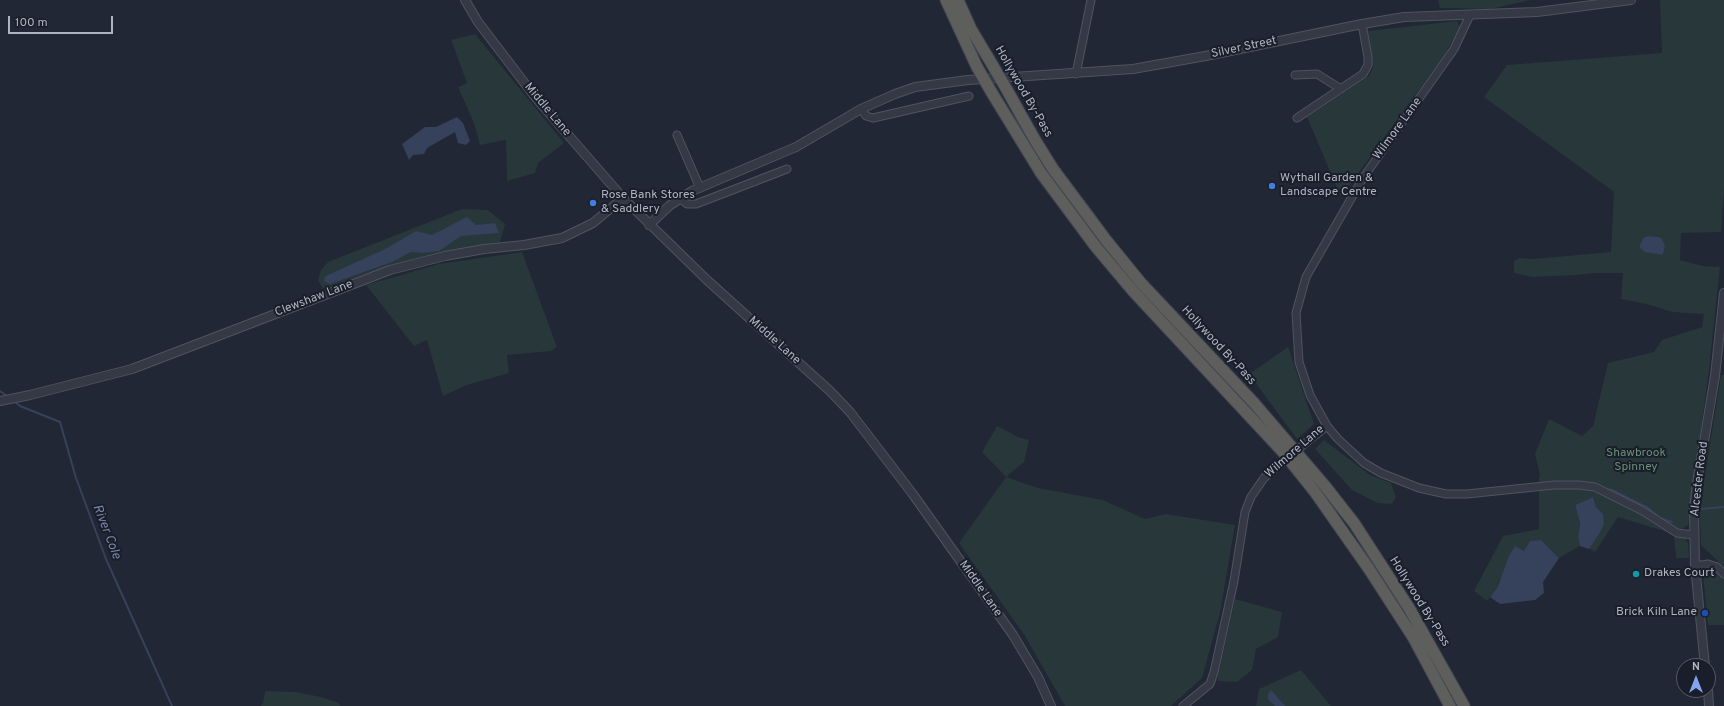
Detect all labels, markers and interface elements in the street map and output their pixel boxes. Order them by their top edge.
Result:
scale bar [10,8,115,34]
text: 100 m [15,15,48,31]
street label: Silver Street [1210,34,1278,62]
street label: Hollywood By-Pass [991,44,1055,140]
street label: Middle Lane [521,80,573,140]
street label: Wilmore Lane [1371,95,1425,163]
place label: Wythall Garden & Landscape Centre [1280,172,1377,200]
marker: Wythall Garden & Landscape Centre [1267,181,1277,191]
place label: Rose Bank Stores & Saddlery [601,189,695,217]
marker: Rose Bank Stores & Saddlery [588,198,598,208]
street label: Clewshaw Lane [273,278,355,320]
street label: Hollywood By-Pass [1178,303,1258,389]
street label: Middle Lane [745,314,803,368]
street label: Wilmore Lane [1263,422,1327,482]
street label: Alcester Road [1688,441,1712,517]
park label: Shawbrook Spinney [1606,447,1666,475]
water label: River Cole [88,502,124,562]
street label: Hollywood By-Pass [1386,555,1452,649]
street label: Middle Lane [955,558,1005,620]
place label: Drakes Court [1644,567,1715,581]
marker: Drakes Court [1631,569,1641,579]
place label: Brick Kiln Lane [1616,606,1697,620]
marker: Brick Kiln Lane [1700,608,1710,618]
north arrow [1676,658,1716,698]
text: N [1692,660,1700,674]

